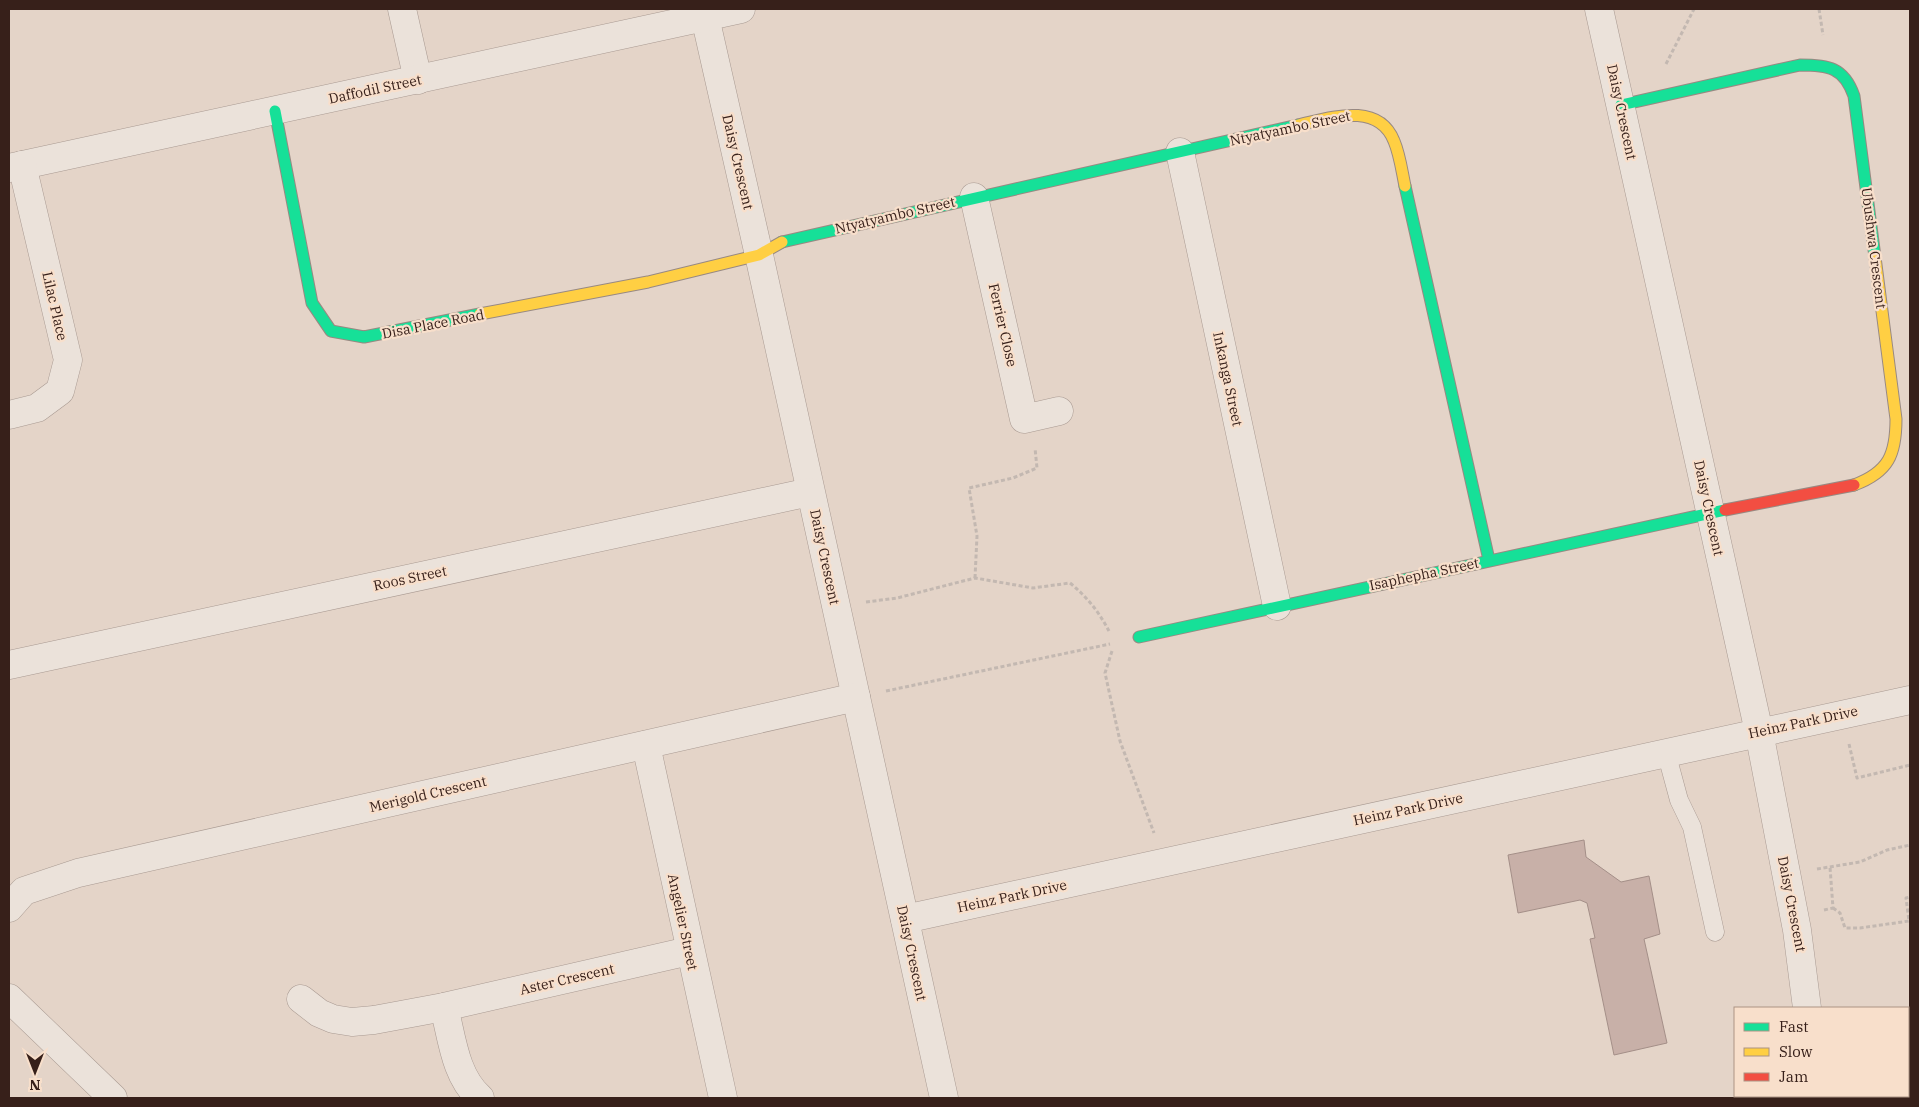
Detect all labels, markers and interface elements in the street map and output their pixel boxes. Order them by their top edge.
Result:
street label: Daisy Crescent [1603,63,1641,162]
street label: Daffodil Street [327,70,423,108]
street label: Ntyatyambo Street [1228,106,1352,150]
street label: Daisy Crescent [718,113,758,211]
street label: Ubushwa Crescent [1858,186,1890,310]
street label: Ntyatyambo Street [833,192,957,238]
street label: Lilac Place [38,270,72,342]
street label: Ferrier Close [985,282,1021,368]
street label: Disa Place Road [380,305,486,343]
street label: Inkanga Street [1209,330,1247,428]
street label: Daisy Crescent [1690,459,1728,558]
street label: Daisy Crescent [806,508,844,607]
street label: Isaphepha Street [1368,554,1481,594]
street label: Roos Street [372,561,448,595]
street label: Heinz Park Drive [1747,702,1859,742]
street label: Merigold Crescent [368,772,488,816]
street label: Heinz Park Drive [1352,789,1464,829]
street label: Daisy Crescent [1774,855,1810,954]
street label: Angelier Street [664,872,702,972]
street label: Heinz Park Drive [956,876,1068,916]
street label: Daisy Crescent [893,904,931,1003]
street label: Aster Crescent [518,959,616,999]
legend [1734,1007,1909,1097]
text: Fast [1779,1017,1809,1036]
text: Slow [1779,1042,1813,1061]
north arrow [10,1047,60,1097]
text: Jam [1779,1067,1808,1086]
text: N [29,1076,41,1094]

